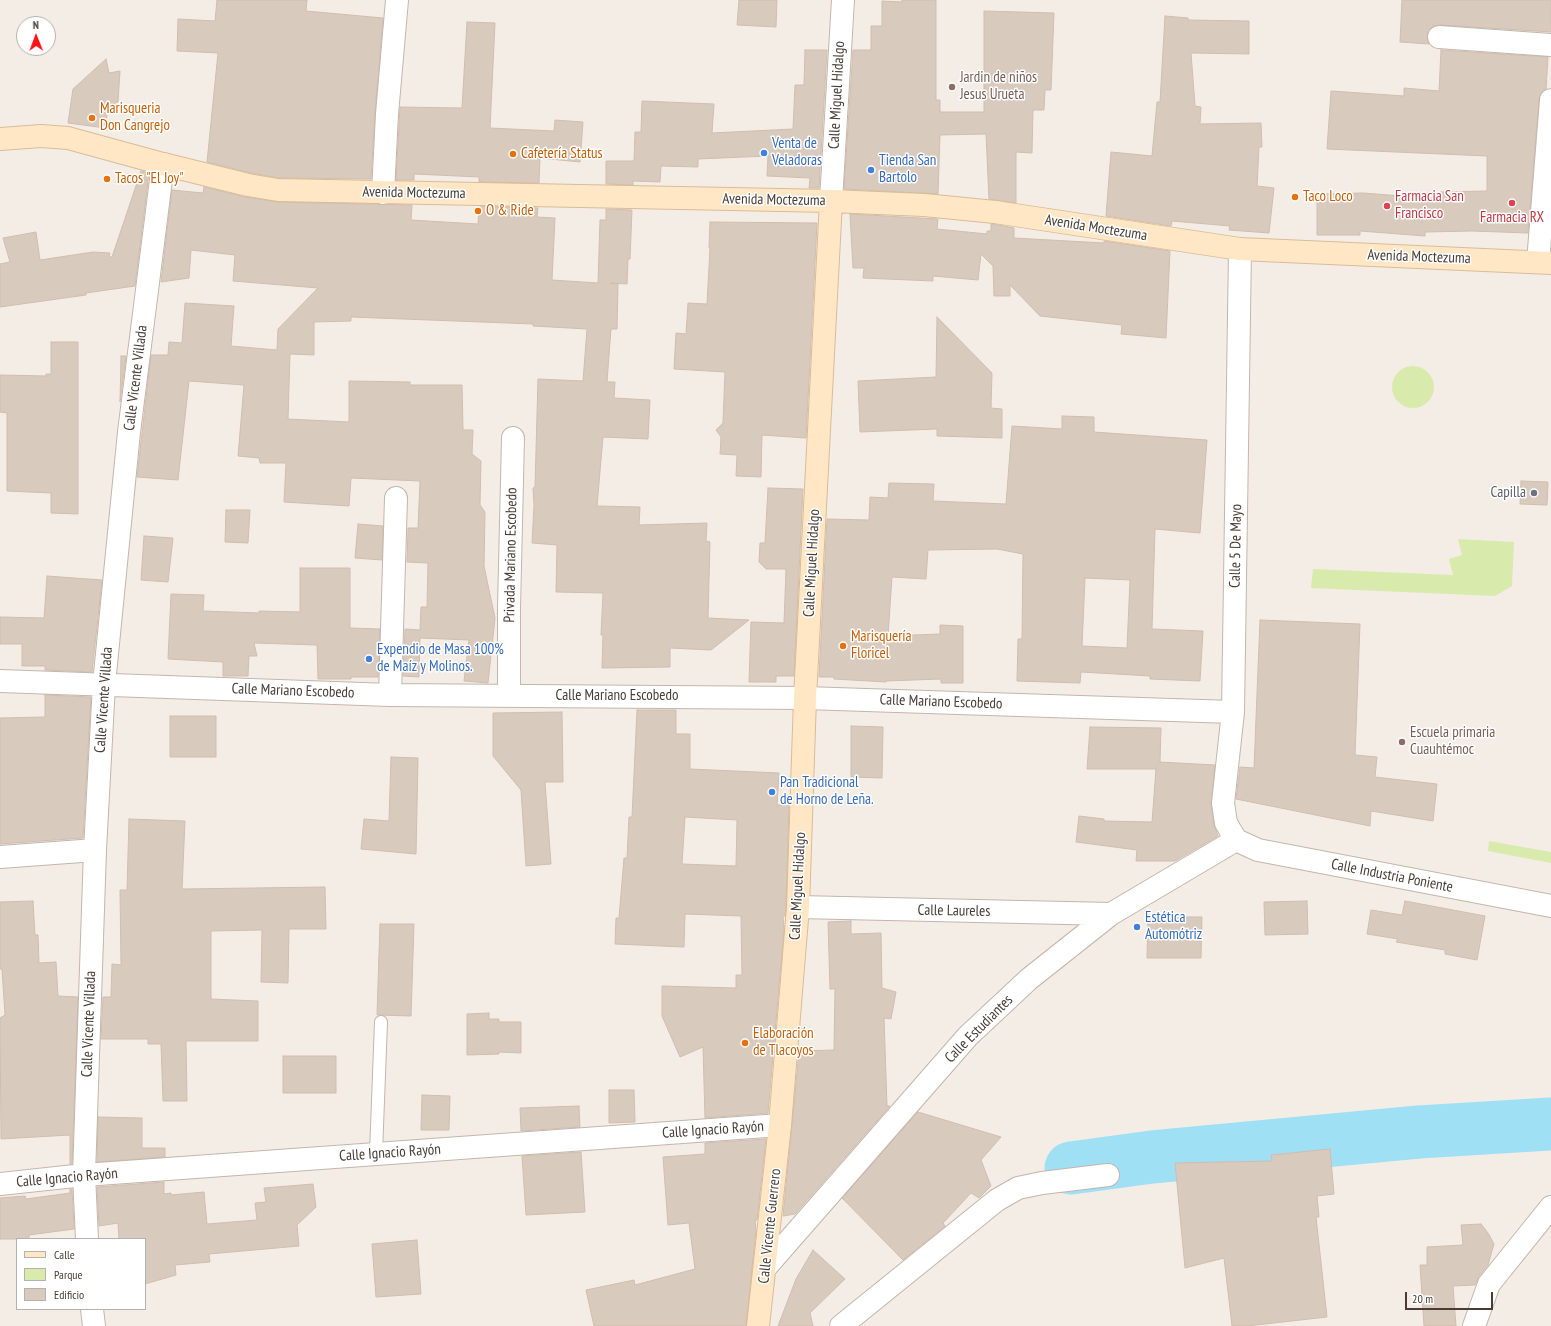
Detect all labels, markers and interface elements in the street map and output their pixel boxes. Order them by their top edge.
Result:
north arrow [16,16,56,56]
text: N [33,18,39,32]
street label: Calle Miguel Hidalgo [825,41,849,149]
place label: Jardin de niños Jesus Urueta [960,69,1037,104]
marker: Jardin de niños Jesus Urueta [947,82,957,92]
place label: Marisqueria Don Cangrejo [100,100,170,135]
marker: Marisqueria Don Cangrejo [87,113,97,123]
place label: Venta de Veladoras [772,135,822,170]
place label: Cafetería Status [521,145,603,163]
marker: Venta de Veladoras [759,148,769,158]
marker: Cafetería Status [508,149,518,159]
place label: Tienda San Bartolo [879,152,936,187]
marker: Tienda San Bartolo [866,165,876,175]
place label: Tacos "El Joy" [115,170,184,188]
marker: Tacos "El Joy" [102,174,112,184]
street label: Avenida Moctezuma [362,183,466,203]
place label: Taco Loco [1303,188,1353,206]
place label: Farmacia San Francisco [1395,188,1464,223]
street label: Avenida Moctezuma [722,190,826,210]
marker: Taco Loco [1290,192,1300,202]
marker: Farmacia RX [1507,198,1517,208]
marker: Farmacia San Francisco [1382,201,1392,211]
place label: O & Ride [486,202,534,220]
marker: O & Ride [473,206,483,216]
place label: Farmacia RX [1480,209,1544,227]
street label: Avenida Moctezuma [1044,211,1148,245]
street label: Avenida Moctezuma [1367,246,1471,268]
street label: Calle Vicente Villada [121,324,151,432]
place label: Capilla [1491,484,1526,502]
street label: Privada Mariano Escobedo [501,487,521,623]
marker: Capilla [1529,488,1539,498]
street label: Calle 5 De Mayo [1226,504,1246,588]
street label: Calle Miguel Hidalgo [800,509,824,617]
place label: Marisquería Floricel [851,628,912,663]
place label: Expendio de Masa 100% de Maíz y Molinos. [377,641,504,676]
marker: Marisquería Floricel [838,641,848,651]
street label: Calle Vicente Villada [91,646,117,754]
marker: Expendio de Masa 100% de Maíz y Molinos. [364,654,374,664]
street label: Calle Mariano Escobedo [231,680,355,702]
street label: Calle Mariano Escobedo [556,687,678,705]
street label: Calle Mariano Escobedo [879,691,1003,713]
place label: Escuela primaria Cuauhtémoc [1410,724,1495,759]
marker: Escuela primaria Cuauhtémoc [1397,737,1407,747]
place label: Pan Tradicional de Horno de Leña. [780,774,874,809]
marker: Pan Tradicional de Horno de Leña. [767,787,777,797]
street label: Calle Miguel Hidalgo [786,832,810,940]
street label: Calle Industria Poniente [1330,855,1454,897]
street label: Calle Laureles [918,901,990,921]
place label: Estética Automótriz [1145,909,1202,944]
marker: Estética Automótriz [1132,922,1142,932]
street label: Calle Vicente Villada [78,971,100,1077]
street label: Calle Estudiantes [941,991,1017,1067]
place label: Elaboración de Tlacoyos [753,1025,814,1060]
marker: Elaboración de Tlacoyos [740,1038,750,1048]
street label: Calle Ignacio Rayón [662,1117,764,1143]
street label: Calle Ignacio Rayón [339,1140,441,1166]
street label: Calle Ignacio Rayón [16,1165,118,1191]
street label: Calle Vicente Guerrero [755,1168,785,1284]
legend [16,1238,146,1310]
text: Calle [54,1247,75,1262]
text: Parque [54,1267,83,1282]
scale bar [1407,1284,1495,1310]
text: Edificio [54,1287,84,1302]
text: 20 m [1412,1291,1433,1306]

